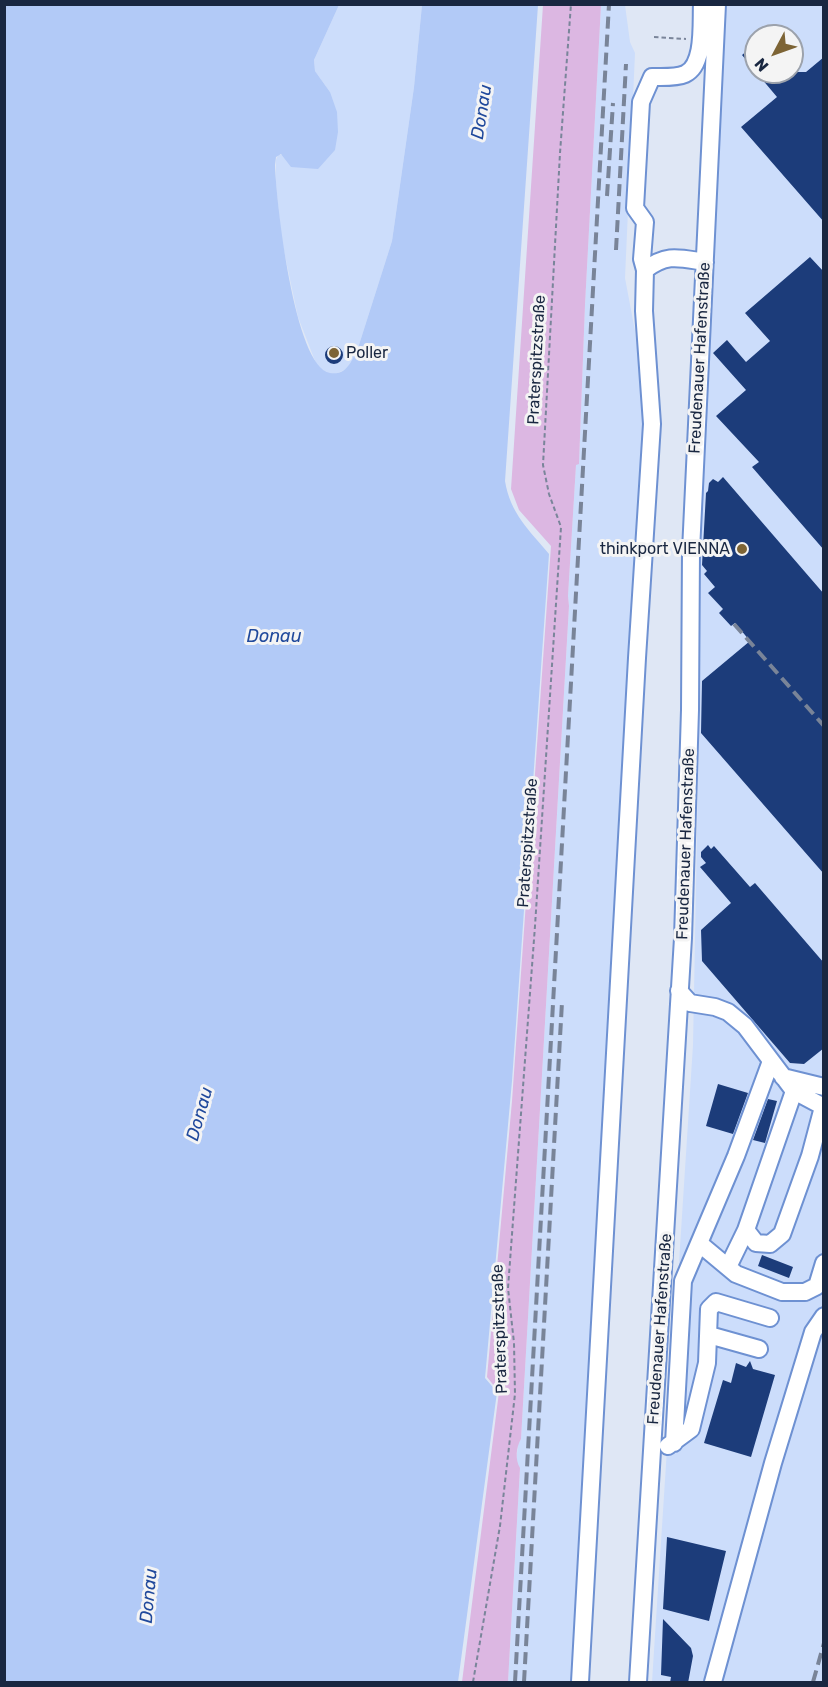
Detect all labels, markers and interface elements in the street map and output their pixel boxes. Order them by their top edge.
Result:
north arrow [744,24,804,84]
text: N [751,54,772,75]
water label: Donau [467,83,497,141]
street label: Freudenauer Hafenstraße [685,262,715,454]
street label: Praterspitzstraße [524,295,550,425]
place label: Poller [346,343,388,363]
marker: Poller [327,346,341,360]
place label: thinkport VIENNA [600,539,730,559]
marker: thinkport VIENNA [735,542,749,556]
water label: Donau [247,626,301,648]
street label: Freudenauer Hafenstraße [673,748,699,940]
street label: Praterspitzstraße [514,778,542,908]
water label: Donau [182,1085,218,1143]
street label: Freudenauer Hafenstraße [644,1233,676,1425]
street label: Praterspitzstraße [488,1264,512,1394]
water label: Donau [136,1568,162,1624]

